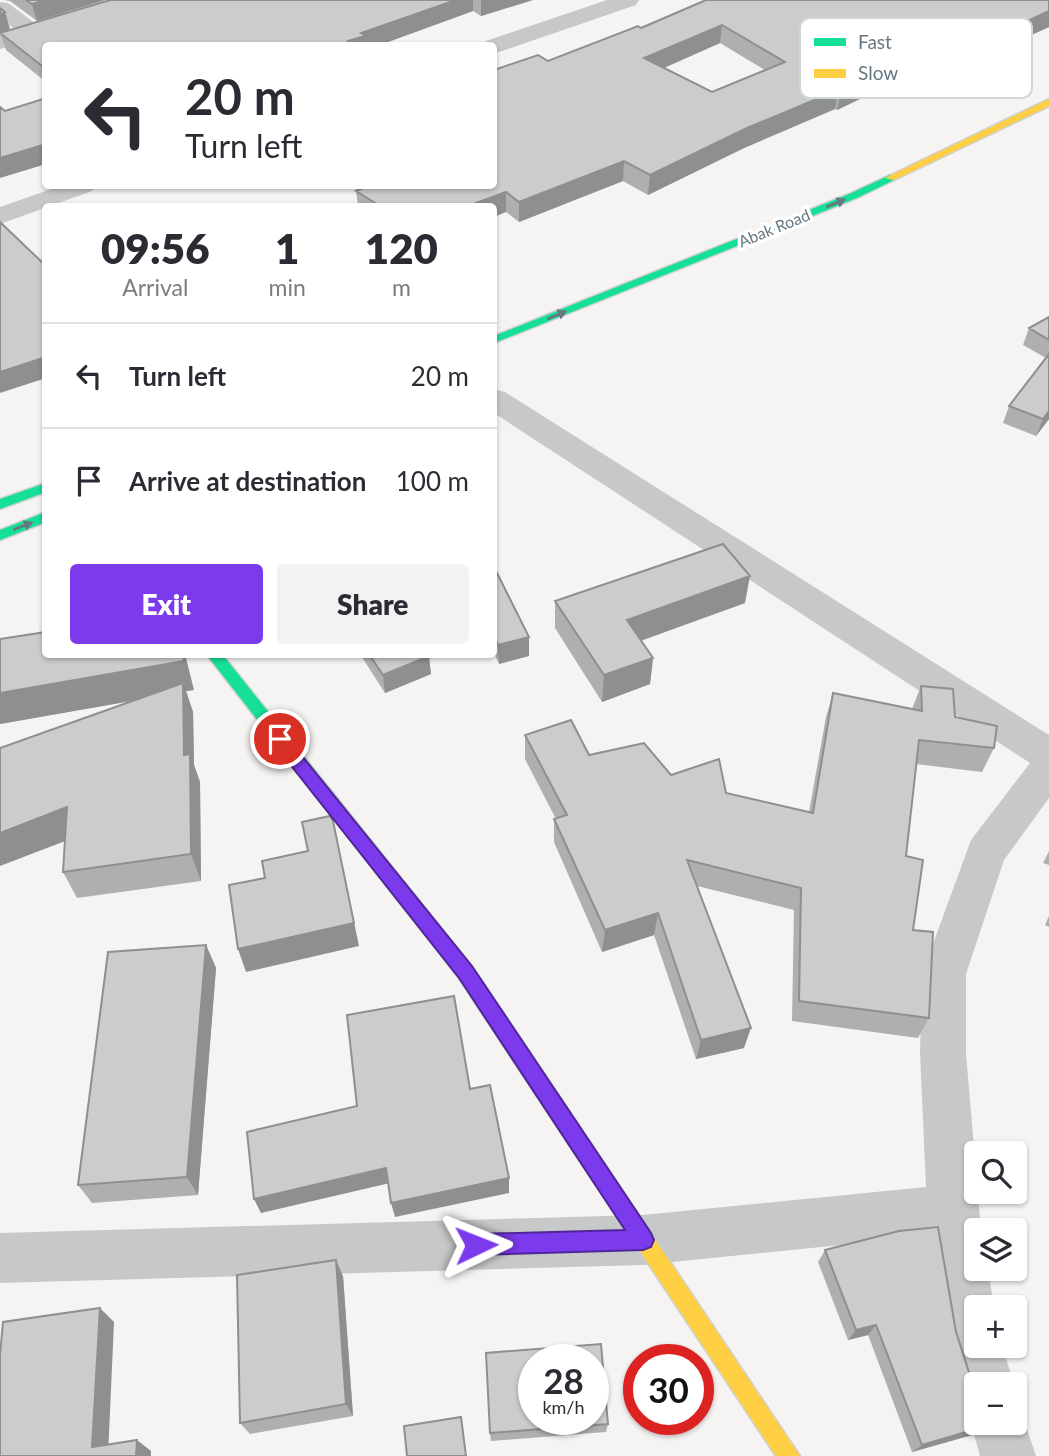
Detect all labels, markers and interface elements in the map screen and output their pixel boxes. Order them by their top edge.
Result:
legend [800,18,1032,98]
text: Fast [858,30,892,53]
text: Slow [858,61,898,84]
text: 20 m [185,67,295,125]
icon: left [70,70,161,161]
text: Turn left [185,126,302,165]
one-way arrow [826,197,847,208]
street label: Abak Road [735,205,812,250]
text: 09:56 [101,223,210,273]
text: 1 [275,223,299,273]
text: 120 [365,223,438,273]
text: Arrival [122,273,188,301]
text: min [269,273,306,301]
text: m [392,273,411,301]
one-way arrow [547,309,568,320]
icon: left [70,357,108,395]
text: Turn left [129,360,226,392]
text: 20 m [411,360,469,392]
icon: arrive [70,462,108,500]
text: Arrive at destination [129,465,366,497]
text: 100 m [396,465,469,497]
one-way arrow [12,521,33,532]
button: Exit [70,564,263,644]
button: Share [277,564,469,644]
pin [250,709,310,769]
icon: arrive [261,720,299,758]
map controls [964,1141,1027,1435]
button: search [964,1141,1027,1204]
position arrow [439,1208,513,1282]
button: layers [964,1218,1027,1281]
button: + [964,1295,1027,1358]
speed limit sign: 30 [623,1344,714,1435]
text: 28 [543,1359,584,1401]
button: − [964,1372,1027,1435]
text: km/h [542,1396,585,1418]

